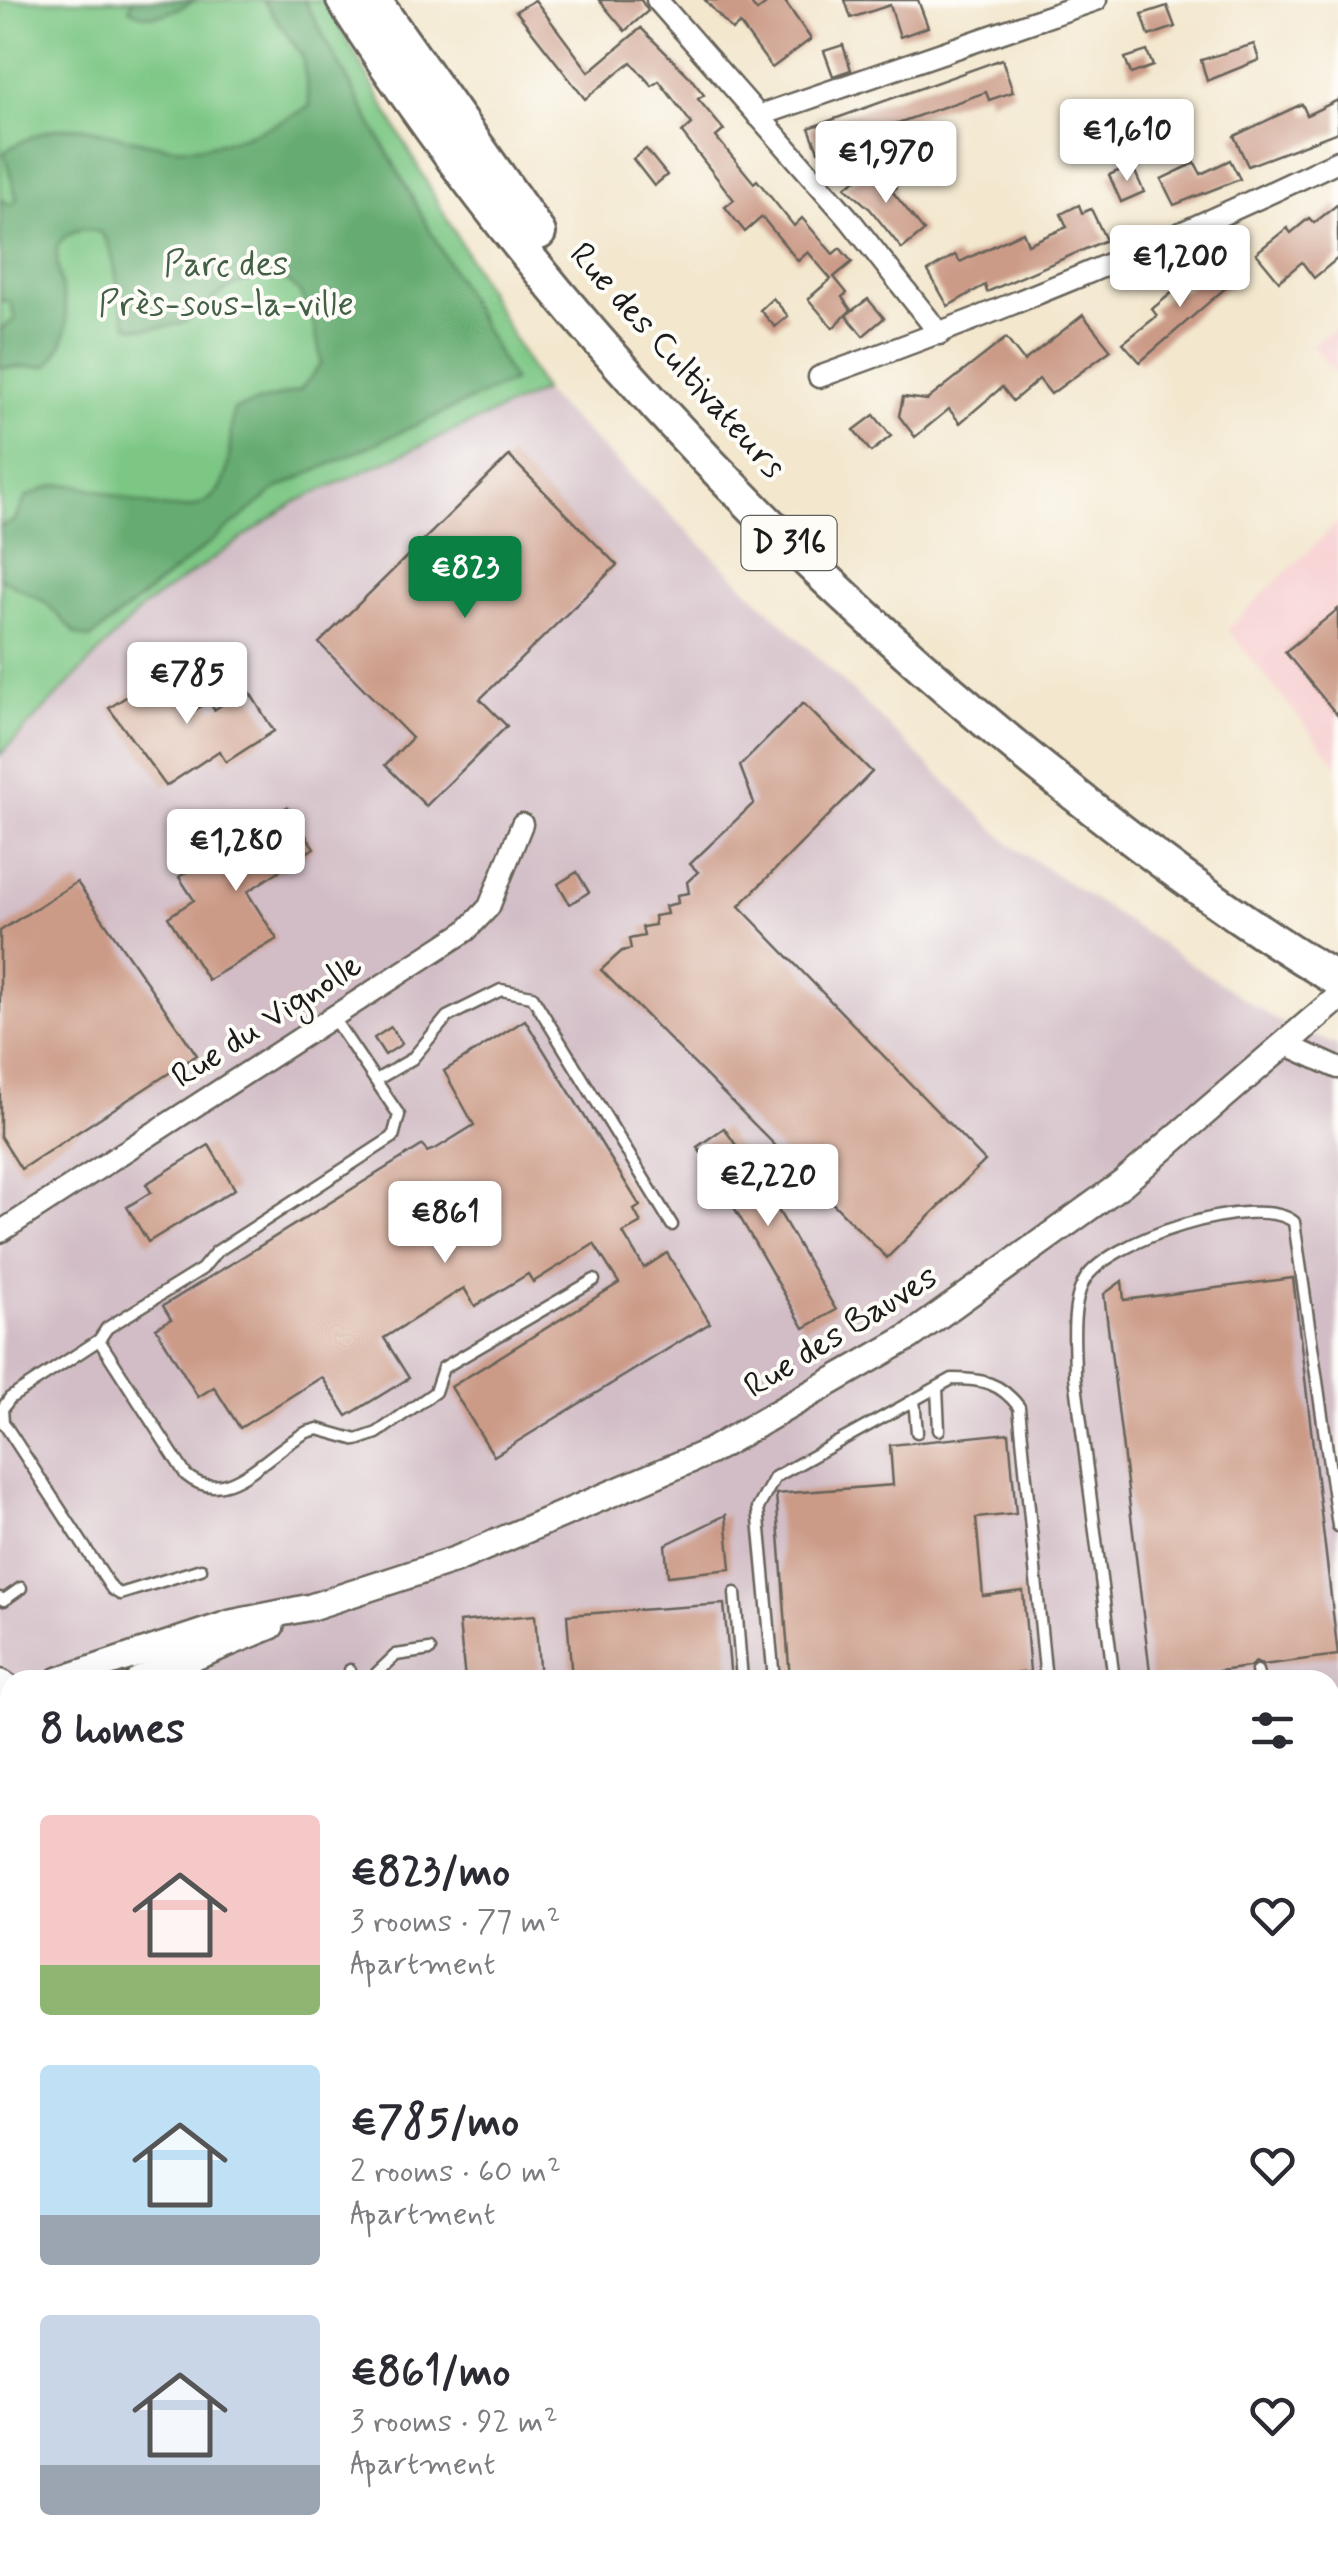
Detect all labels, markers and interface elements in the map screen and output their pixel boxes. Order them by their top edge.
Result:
pin: €1,610 [1046,99,1208,184]
text: €1,610 [1082,110,1172,152]
pin: €1,970 [805,121,967,206]
text: €1,970 [837,132,935,174]
pin: €1,200 [1099,225,1261,310]
street label: Rue des Cultivateurs [559,233,795,489]
text: €1,200 [1132,236,1228,278]
park label: Parc des Près-sous-la-ville [98,242,354,328]
road number: D 316 [742,516,836,570]
pin: €823 [406,536,524,621]
text: €823 [430,547,500,589]
pin: €785 [128,642,246,727]
text: €785 [149,653,225,695]
pin: €1,280 [155,809,317,894]
text: €1,280 [189,820,283,862]
street label: Rue du Vignolle [163,942,373,1102]
pin: €2,220 [687,1144,849,1229]
text: €2,220 [719,1155,817,1197]
pin: €861 [386,1181,504,1266]
text: €861 [410,1192,480,1234]
street label: Rue des Bauves [736,1254,946,1410]
text: 8 homes [40,1703,185,1758]
icon: filters [1245,1703,1300,1758]
text: €823/mo [350,1846,510,1901]
icon: home [120,1855,240,1975]
icon: heart [1245,1888,1300,1943]
text: 3 rooms · 77 m² [350,1901,561,1943]
text: Apartment [350,1943,495,1985]
text: €785/mo [350,2096,519,2151]
icon: home [120,2105,240,2225]
icon: heart [1245,2138,1300,2193]
text: 2 rooms · 60 m² [350,2151,561,2193]
text: Apartment [350,2193,495,2235]
text: €861/mo [350,2346,511,2401]
icon: home [120,2355,240,2475]
icon: heart [1245,2388,1300,2443]
text: 3 rooms · 92 m² [350,2401,558,2443]
text: Apartment [350,2443,495,2485]

